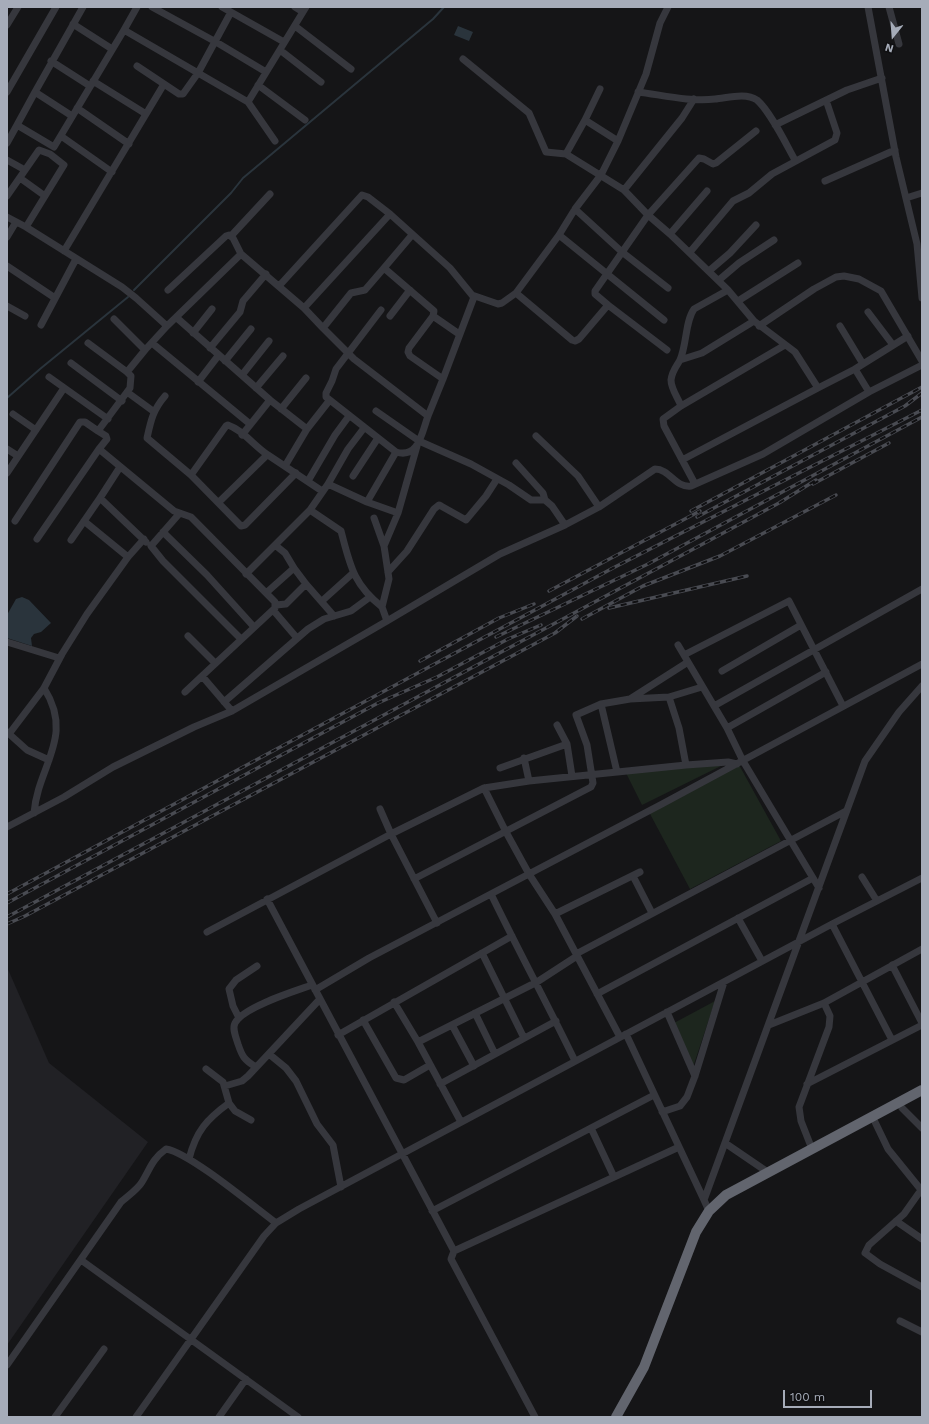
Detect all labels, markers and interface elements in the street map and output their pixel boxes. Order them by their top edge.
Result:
north arrow [873,16,913,56]
text: N [884,41,895,55]
scale bar [785,1382,874,1408]
text: 100 m [790,1390,825,1404]

